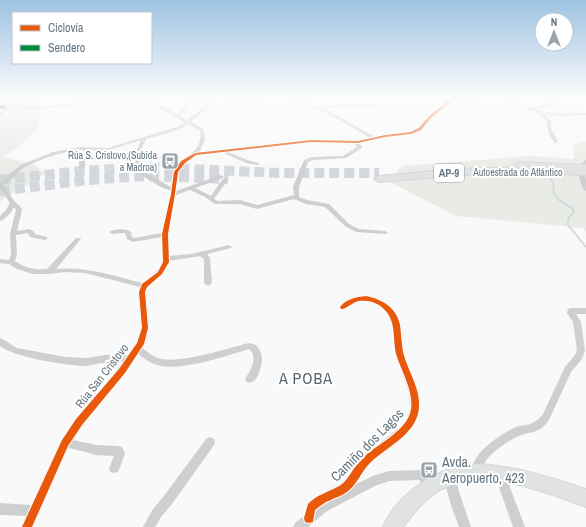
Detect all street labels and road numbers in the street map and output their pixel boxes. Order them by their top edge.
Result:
road number: AP-9 [434,164,464,182]
street label: Autoestrada do Atlántico [472,166,563,179]
street label: Rúa San Cristovo [72,340,132,412]
street label: Camiño dos Lagos [327,404,408,485]

